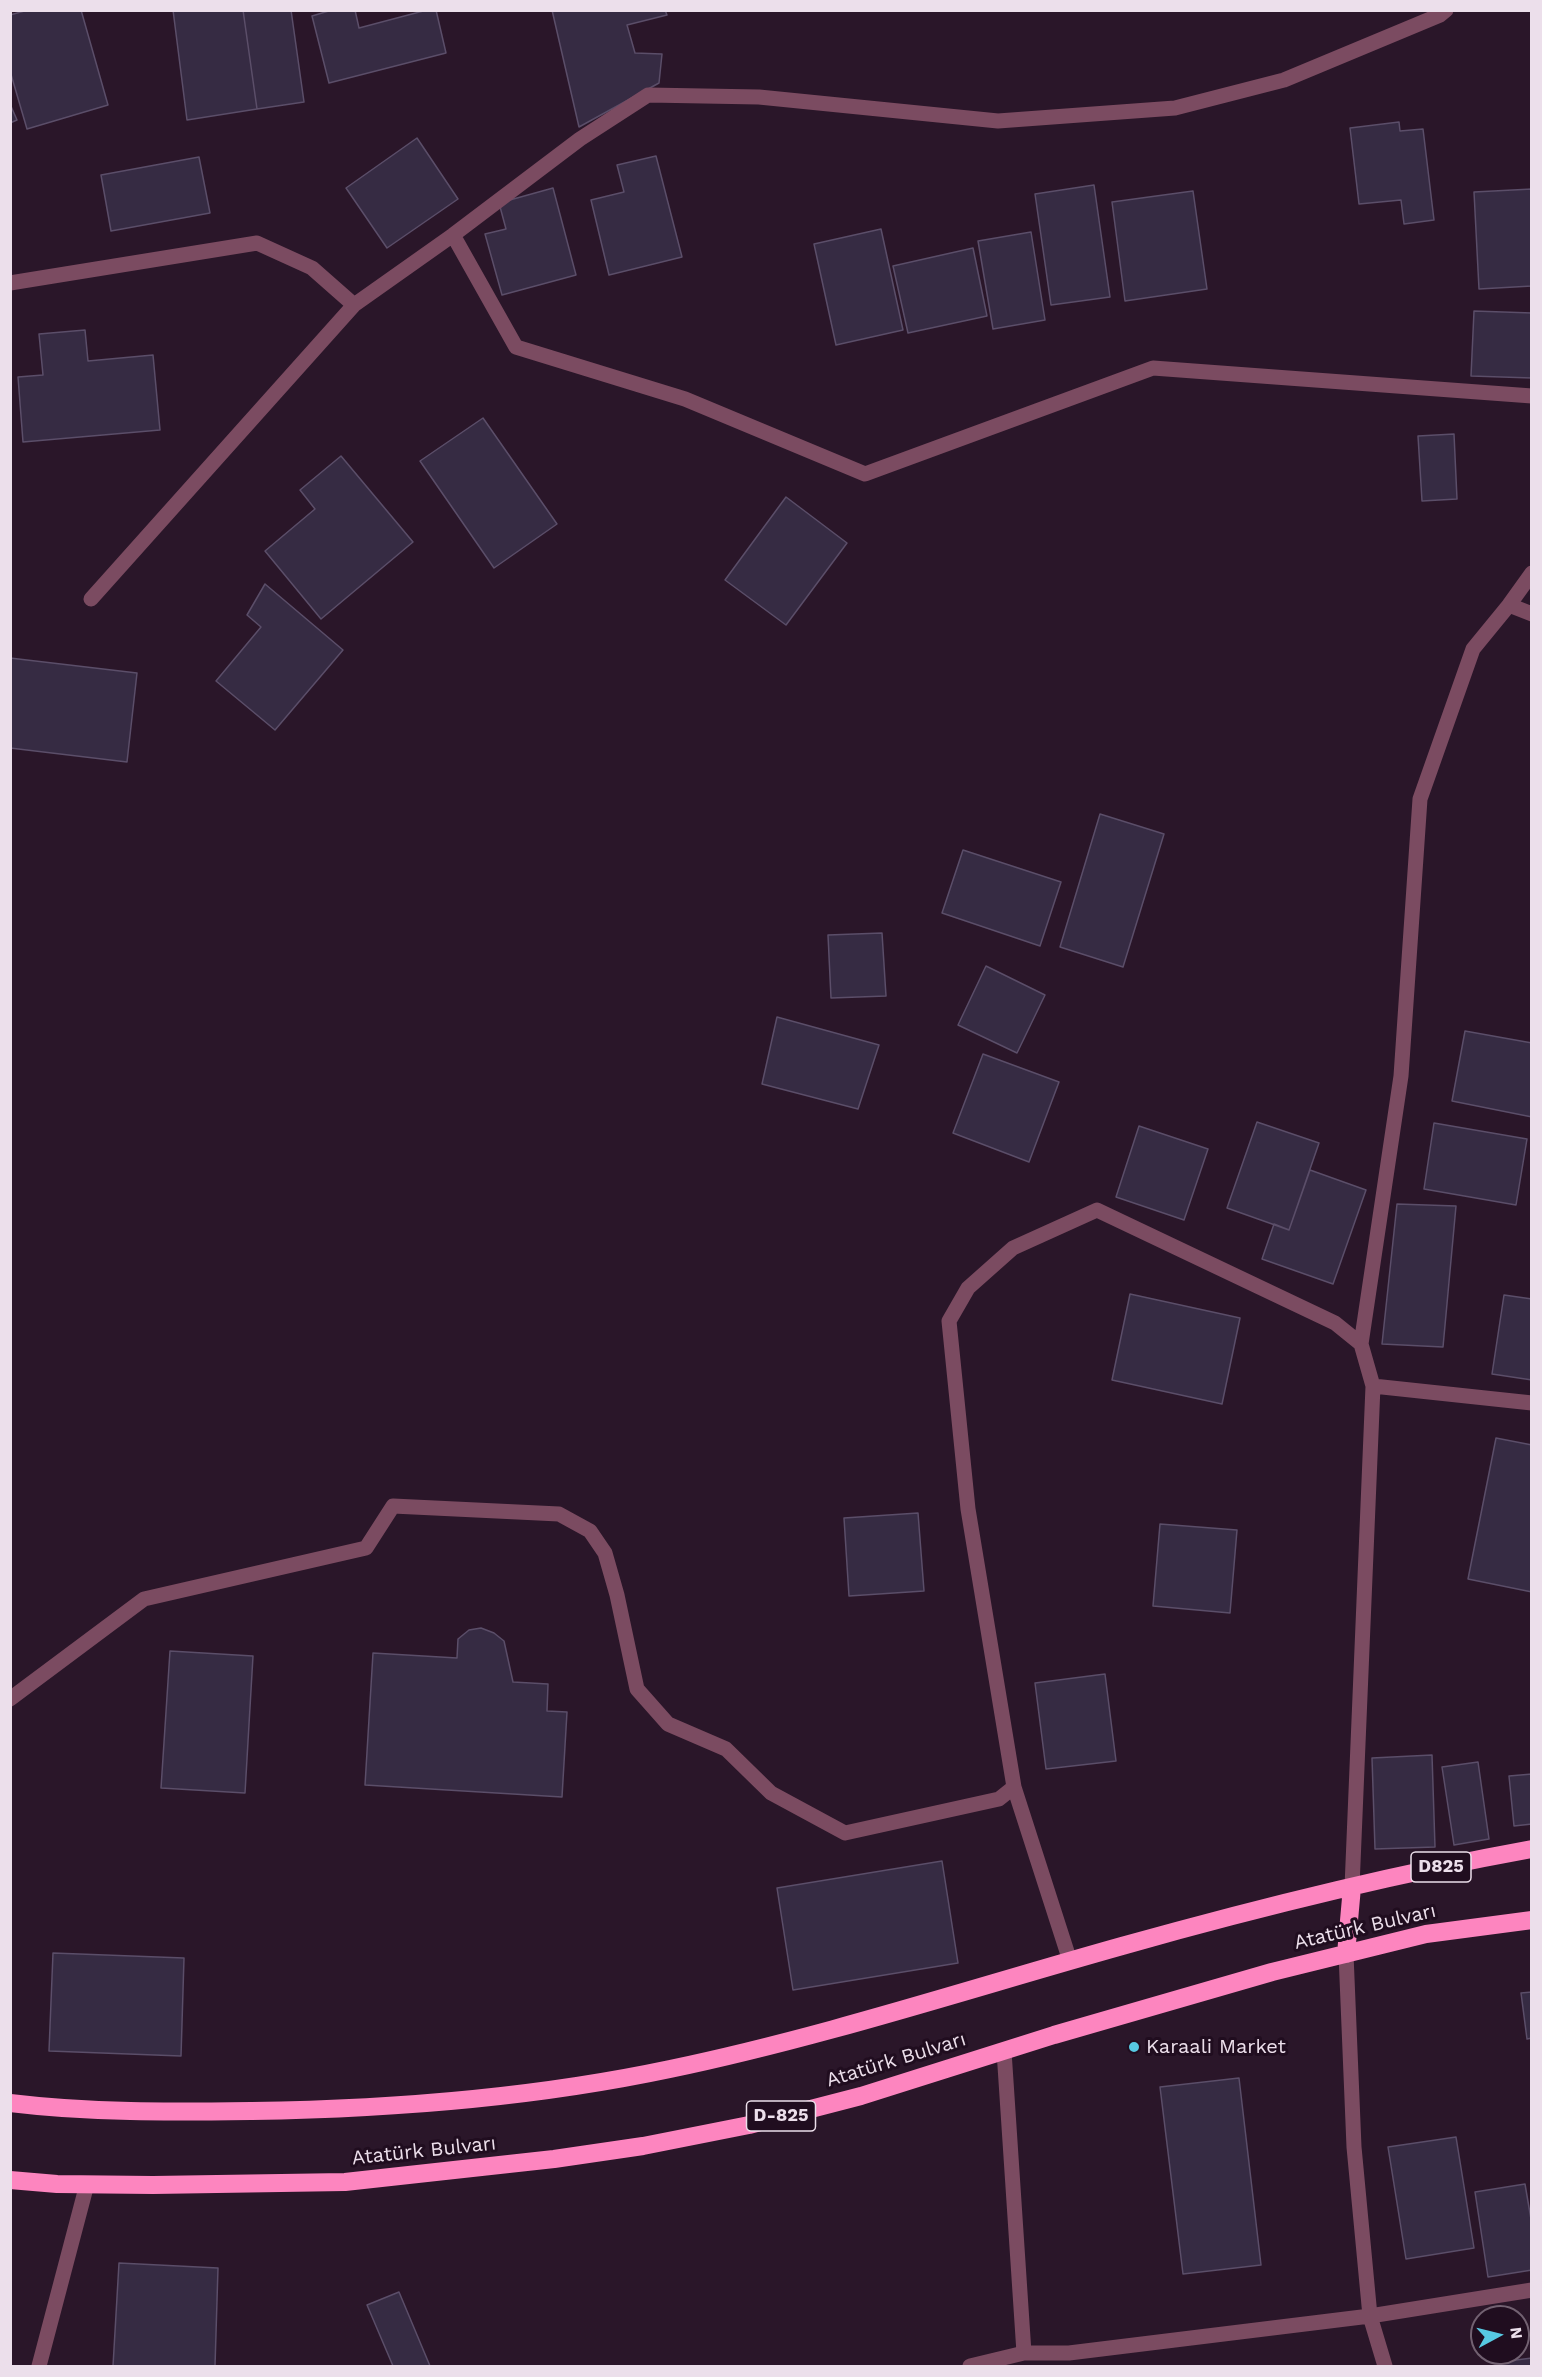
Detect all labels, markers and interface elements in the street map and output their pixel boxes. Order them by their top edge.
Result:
road number: D825 [1411,1852,1471,1882]
street label: Atatürk Bulvarı [1292,1899,1438,1955]
street label: Atatürk Bulvarı [823,2027,969,2093]
place label: Karaali Market [1146,2035,1286,2059]
marker: Karaali Market [1127,2040,1141,2054]
road number: D-825 [746,2101,816,2131]
street label: Atatürk Bulvarı [351,2131,497,2171]
north arrow [1470,2305,1530,2365]
text: N [1506,2326,1527,2340]

